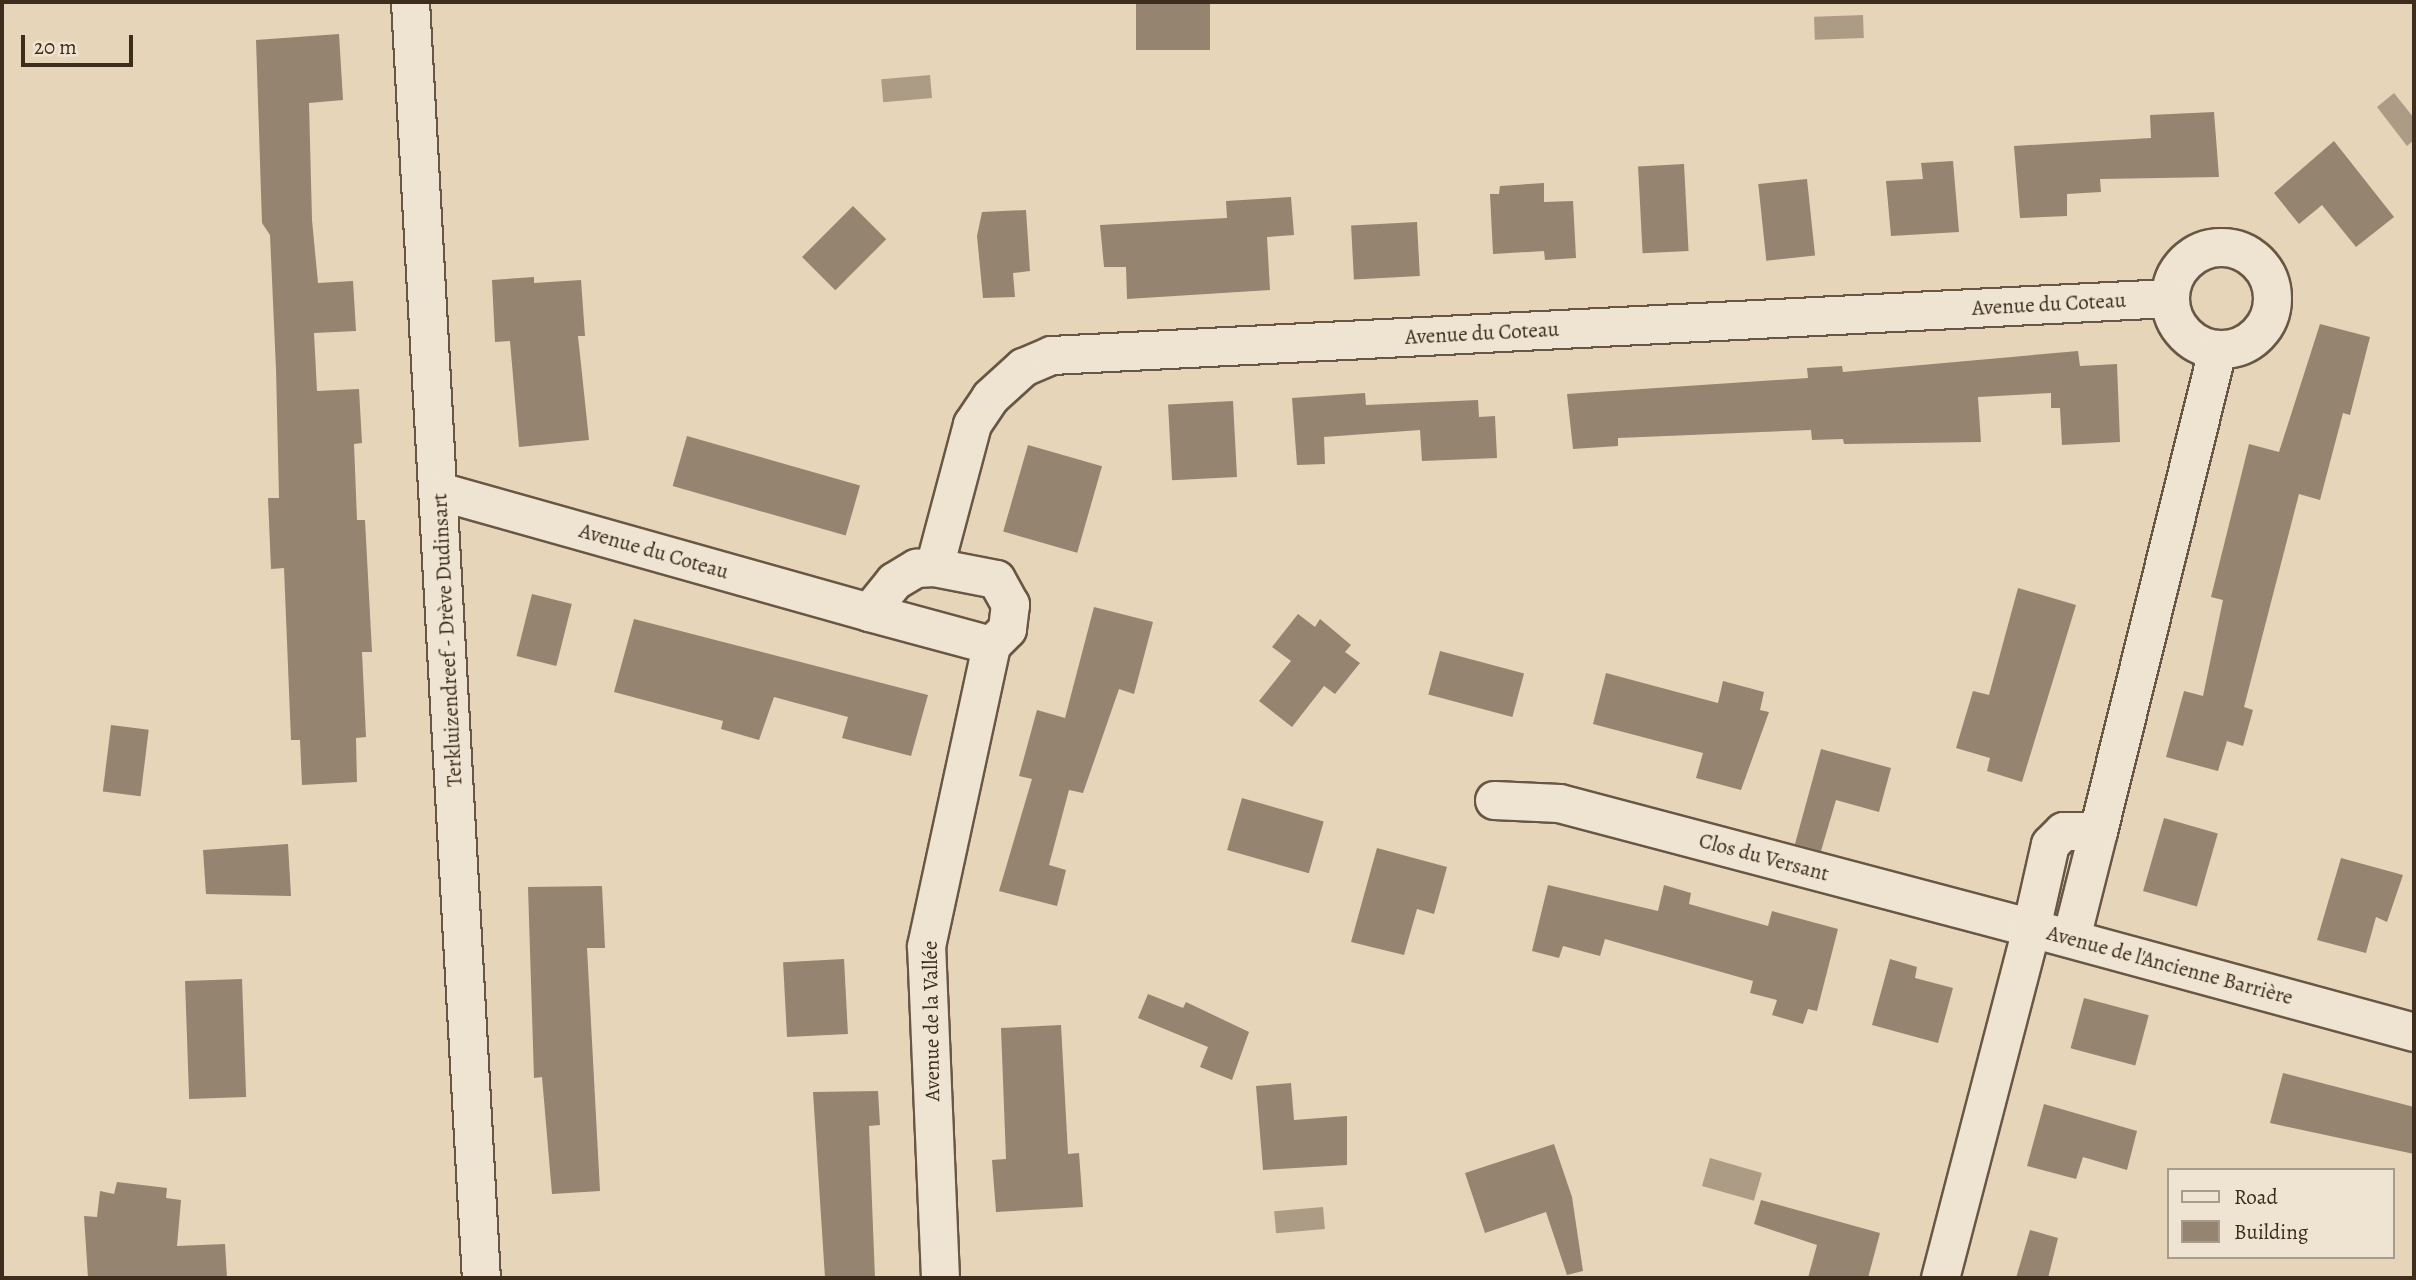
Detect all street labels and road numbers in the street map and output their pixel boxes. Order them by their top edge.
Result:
street label: Avenue du Coteau [1971,287,2127,321]
street label: Avenue du Coteau [1404,316,1560,350]
street label: Terkluizendreef - Drève Dudinsart [427,492,467,788]
street label: Avenue du Coteau [576,518,732,584]
street label: Clos du Versant [1696,828,1832,886]
street label: Avenue de l'Ancienne Barrière [2044,920,2296,1010]
street label: Avenue de la Vallée [917,940,945,1102]

